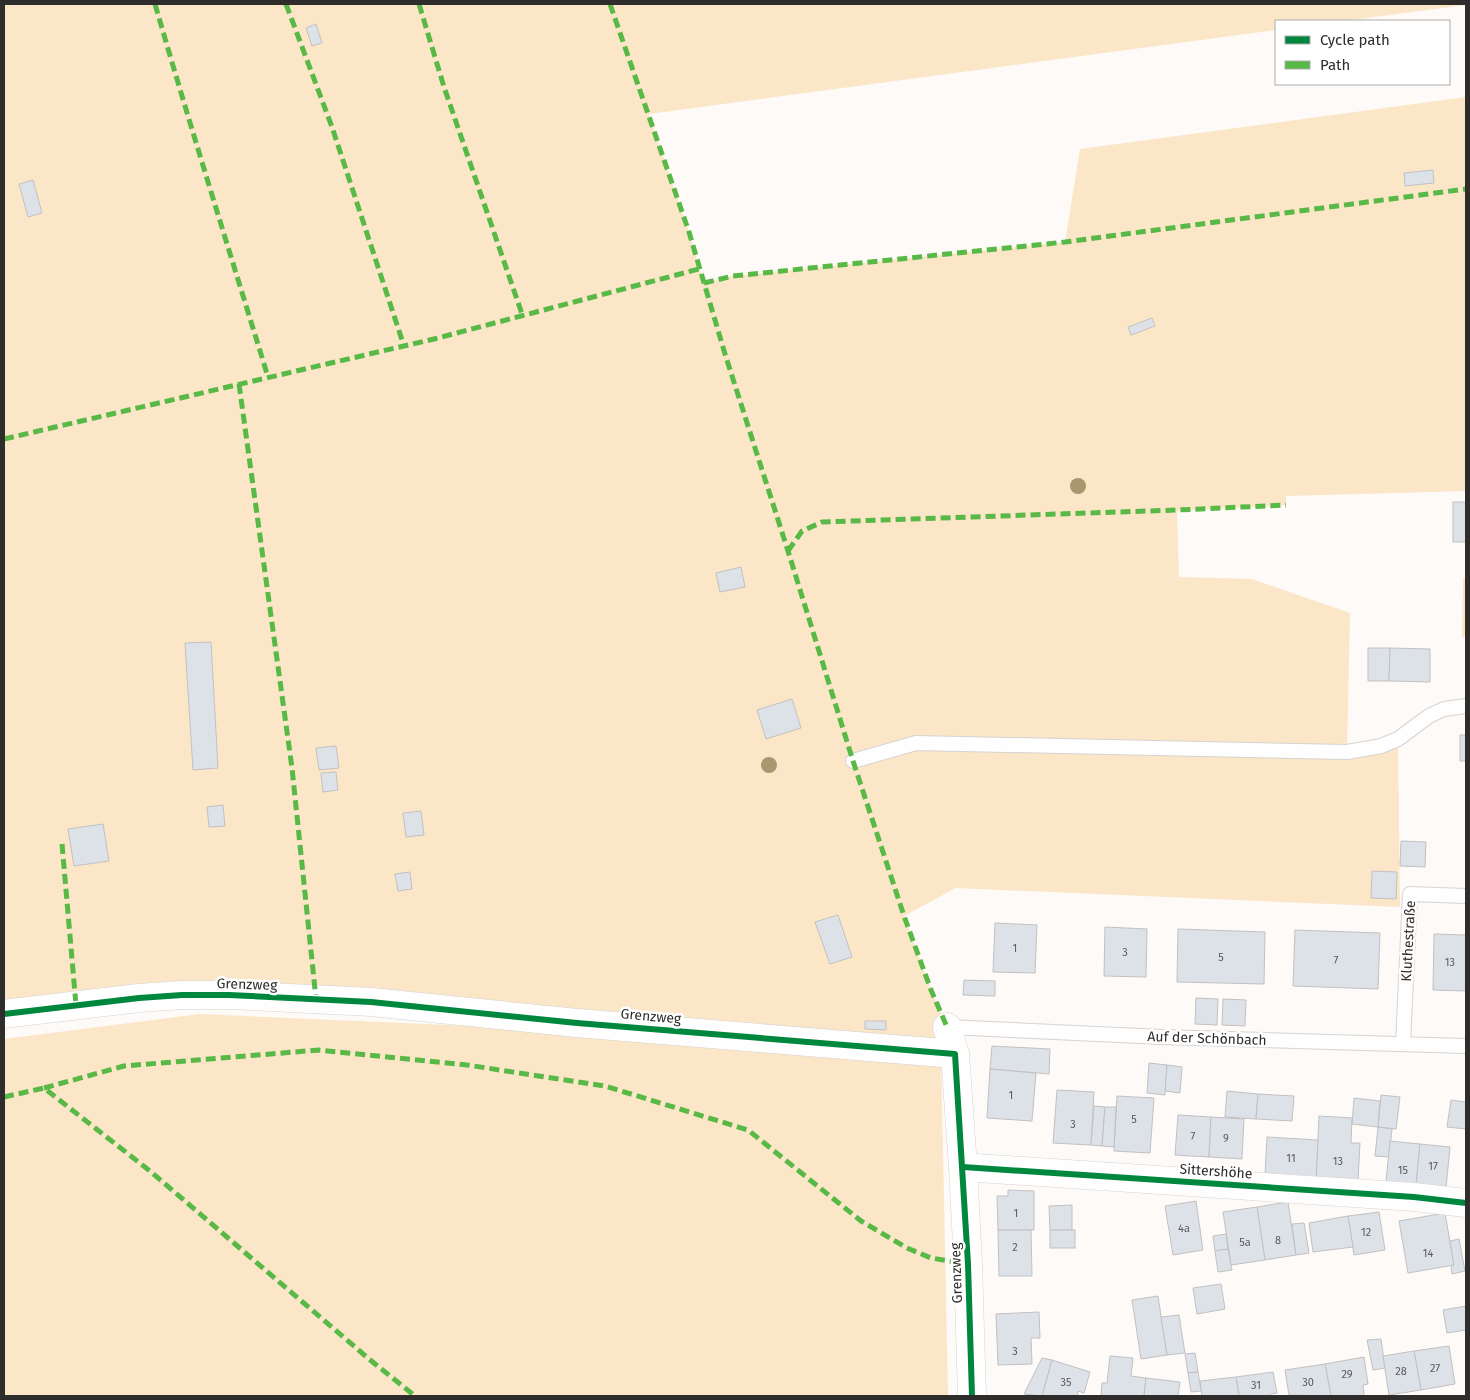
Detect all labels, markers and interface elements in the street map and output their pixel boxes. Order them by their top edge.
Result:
legend [1275,20,1450,85]
text: Cycle path [1320,31,1390,49]
text: Path [1320,56,1350,74]
street label: Kluthestraße [1398,900,1419,982]
house number: 1 [1013,942,1017,955]
house number: 3 [1122,946,1128,959]
house number: 5 [1218,951,1224,964]
house number: 7 [1334,954,1339,967]
house number: 13 [1445,956,1455,969]
street label: Grenzweg [216,975,278,994]
street label: Grenzweg [620,1005,683,1028]
street label: Auf der Schönbach [1147,1028,1267,1049]
house number: 1 [1009,1089,1013,1102]
house number: 5 [1131,1113,1137,1126]
house number: 3 [1070,1118,1076,1131]
house number: 7 [1191,1130,1196,1143]
house number: 9 [1223,1132,1229,1145]
house number: 11 [1286,1152,1296,1165]
house number: 13 [1333,1155,1343,1168]
street label: Sittershöhe [1179,1160,1253,1183]
house number: 17 [1428,1160,1438,1173]
house number: 15 [1398,1164,1409,1177]
house number: 1 [1014,1207,1018,1220]
house number: 4a [1178,1222,1190,1235]
house number: 12 [1361,1226,1371,1239]
house number: 8 [1275,1234,1281,1247]
house number: 5a [1239,1236,1251,1249]
house number: 2 [1012,1241,1018,1254]
street label: Grenzweg [947,1242,966,1304]
house number: 14 [1423,1247,1433,1260]
house number: 3 [1012,1345,1018,1358]
house number: 27 [1430,1362,1440,1375]
house number: 28 [1395,1365,1407,1378]
house number: 29 [1341,1368,1353,1381]
house number: 35 [1061,1376,1072,1389]
house number: 30 [1302,1376,1314,1389]
house number: 31 [1251,1379,1261,1392]

